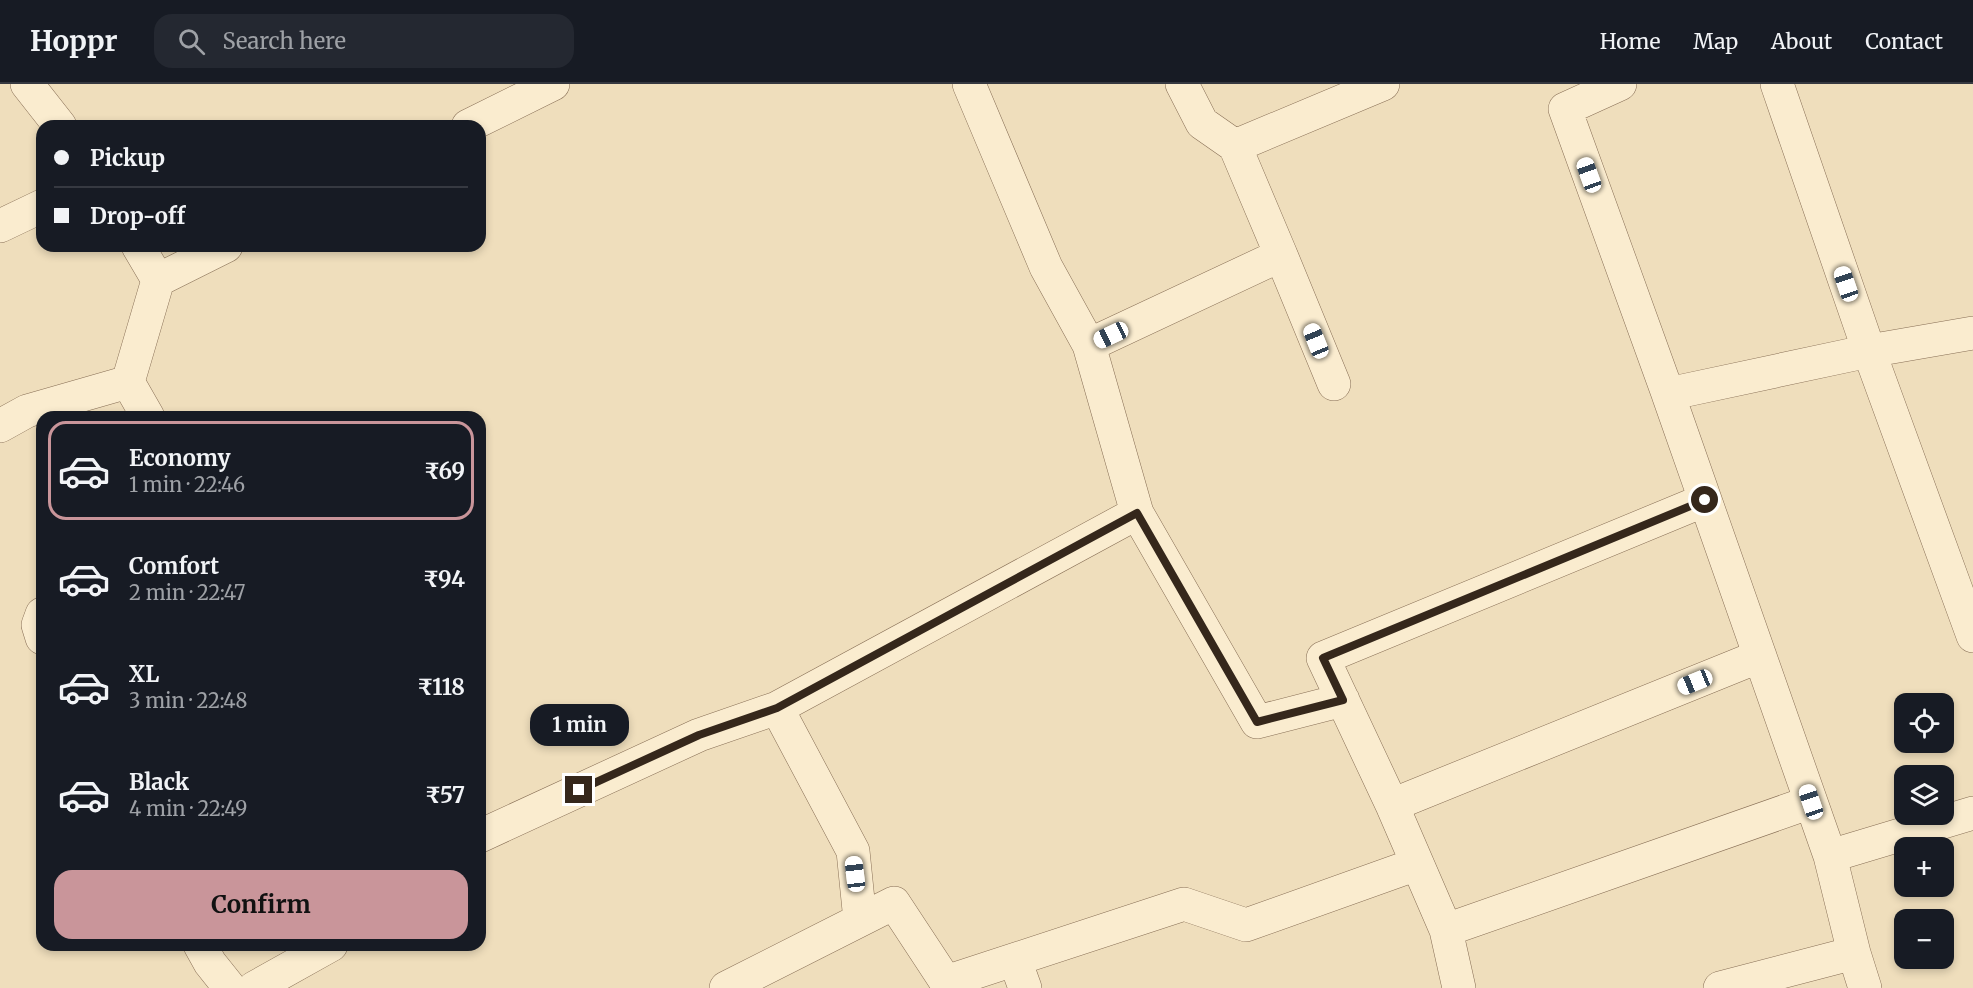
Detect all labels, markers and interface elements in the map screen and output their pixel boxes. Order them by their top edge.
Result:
search box [154,14,574,68]
text: Hoppr [30,23,118,59]
icon: search [175,25,208,58]
text: Search here [223,27,346,55]
text: Home [1600,28,1660,55]
text: Map [1693,28,1738,55]
text: About [1771,28,1832,55]
text: Contact [1865,28,1943,55]
text: Pickup [90,144,165,172]
car [1574,155,1604,195]
text: Drop-off [90,202,185,230]
car [1832,264,1860,304]
car [1091,319,1131,351]
car [1301,321,1331,361]
icon: car [57,444,111,498]
text: Economy [129,444,230,472]
text: ₹69 [424,457,465,485]
text: 1 min · 22:46 [129,472,245,497]
route start [1691,486,1718,513]
icon: car [57,552,111,606]
text: Comfort [129,552,219,580]
text: ₹94 [423,565,465,593]
text: 2 min · 22:47 [129,580,246,605]
icon: car [57,660,111,714]
text: XL [129,660,159,688]
car [1675,667,1715,697]
text: ₹118 [417,673,465,701]
text: 3 min · 22:48 [129,688,248,713]
map controls [1894,693,1954,969]
button: locate [1894,693,1954,753]
callout: 1 min [530,703,628,745]
text: 1 min [552,712,607,737]
button: layers [1894,765,1954,825]
icon: car [57,768,111,822]
text: Black [129,768,189,796]
route end [565,776,592,803]
text: ₹57 [425,781,465,809]
car [1797,782,1825,822]
text: 4 min · 22:49 [129,796,247,821]
button: + [1894,837,1954,897]
car [844,855,866,893]
button: Confirm [54,870,468,939]
button: − [1894,909,1954,969]

